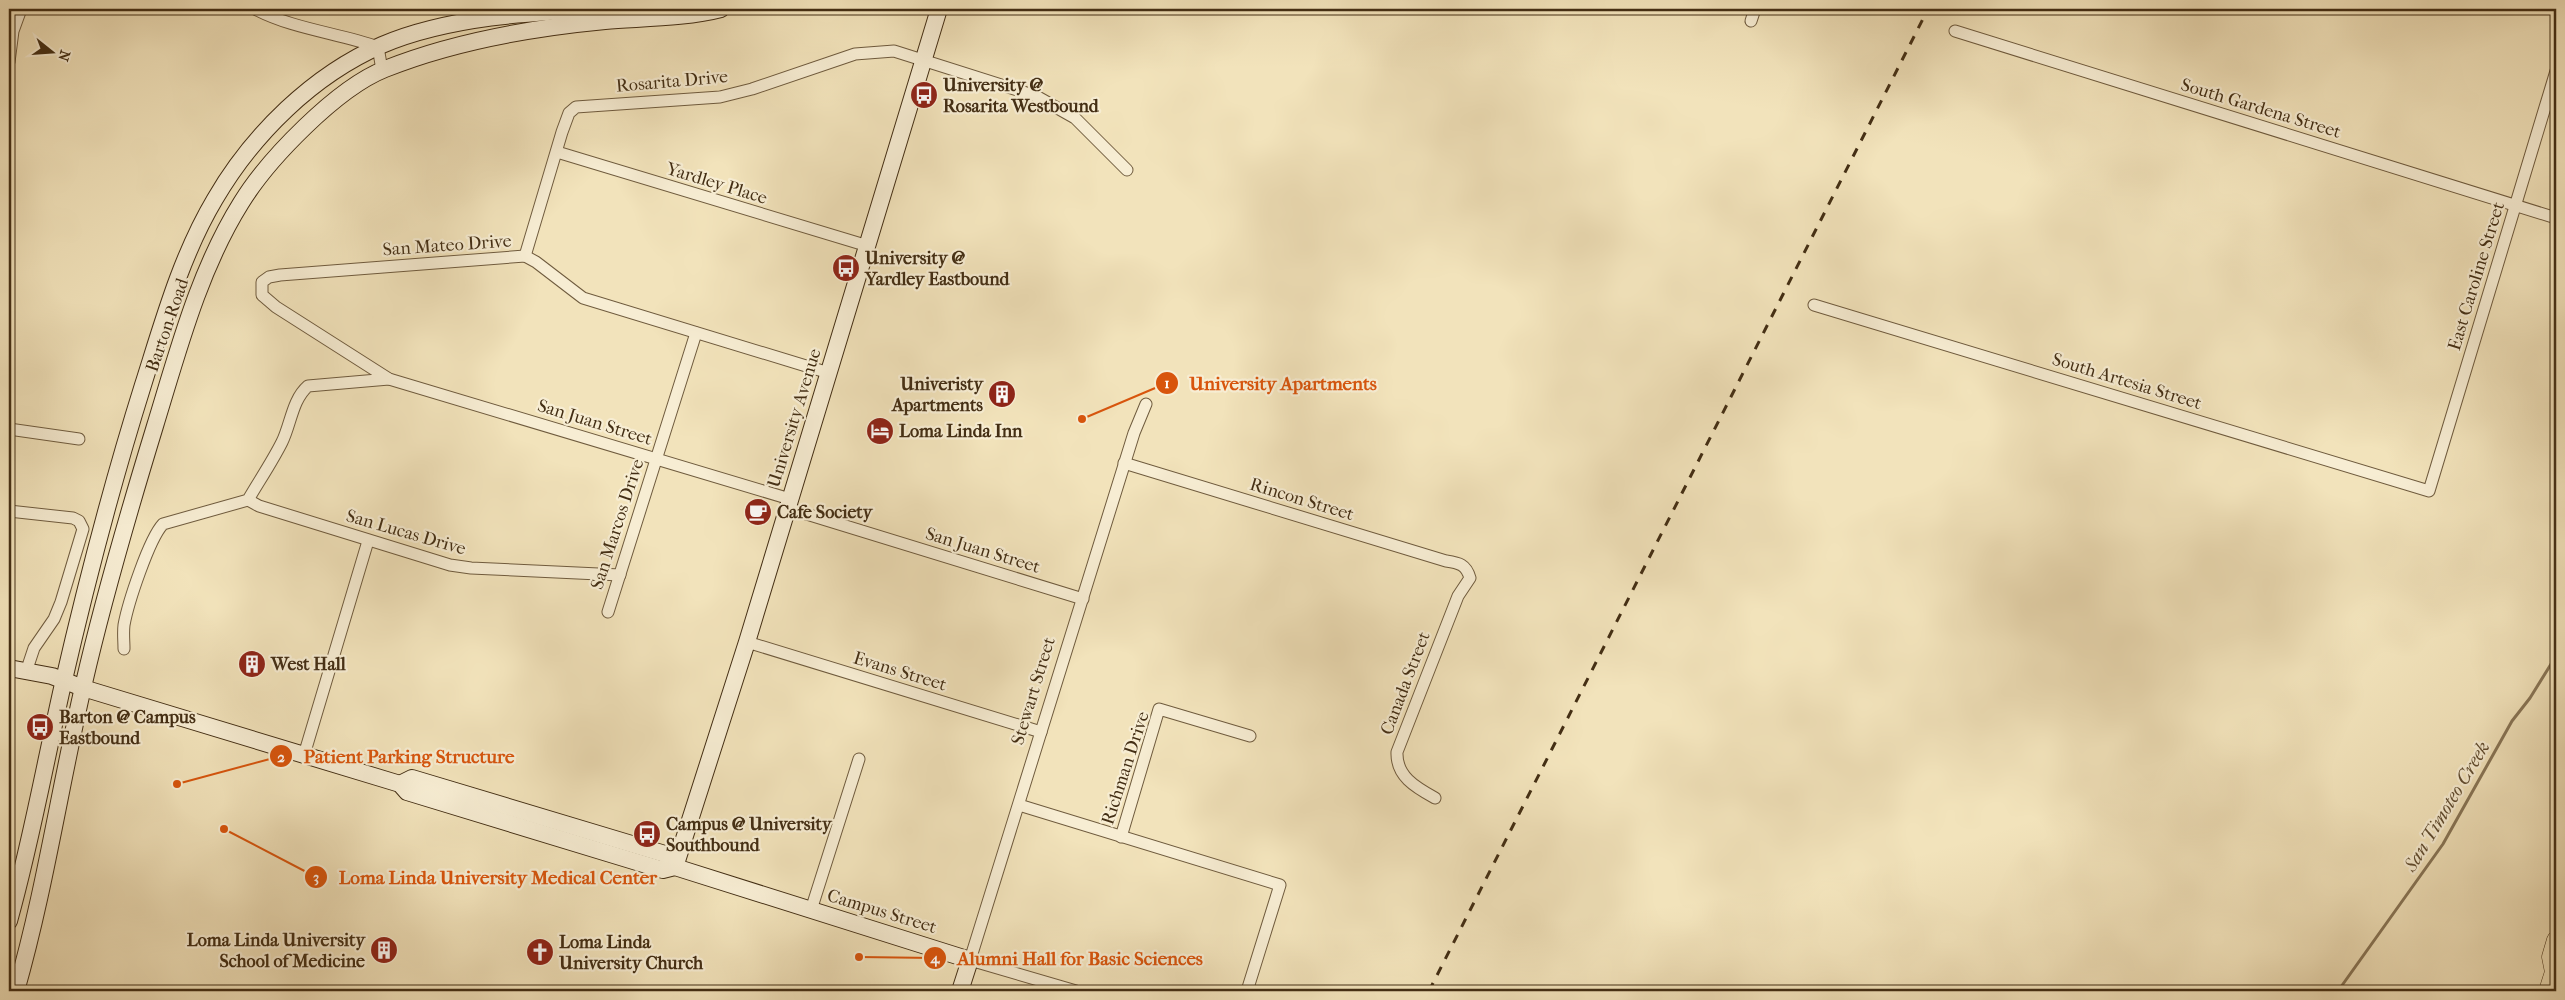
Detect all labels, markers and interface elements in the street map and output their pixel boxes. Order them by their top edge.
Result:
north arrow [28,28,78,78]
text: N [54,48,74,64]
street label: Rosarita Drive [615,66,729,97]
street label: South Gardena Street [2178,74,2344,143]
place label: University @ Rosarita Westbound [942,75,1100,117]
bus stop icon: University @ Rosarita Westbound [909,80,939,110]
street label: Yardley Place [663,158,770,209]
street label: East Caroline Street [2444,199,2509,353]
street label: San Mateo Drive [382,231,512,260]
place label: University @ Yardley Eastbound [864,248,1011,290]
bus stop icon: University @ Yardley Eastbound [831,253,861,283]
street label: Barton Road [142,275,193,375]
street label: University Avenue [763,346,826,490]
street label: South Artesia Street [2050,349,2205,414]
callout: University Apartments [1155,366,1387,400]
text: University Apartments [1188,373,1377,395]
place label: Univeristy Apartments [891,374,984,416]
text: 1 [1164,374,1170,392]
building icon: Univeristy Apartments [987,379,1017,409]
street label: San Juan Street [535,395,655,450]
hotel icon: Loma Linda Inn [865,416,895,446]
place label: Loma Linda Inn [899,421,1023,442]
street label: San Marcos Drive [586,456,648,592]
street label: Rincon Street [1247,474,1357,525]
cafe icon: Cafe Society [743,497,773,527]
place label: Cafe Society [777,502,874,523]
street label: San Lucas Drive [344,505,468,560]
street label: San Juan Street [923,523,1043,578]
street label: Canada Street [1376,628,1435,738]
street label: Stewart Street [1007,634,1060,748]
street label: Evans Street [851,647,950,696]
building icon: West Hall [237,649,267,679]
place label: West Hall [270,654,347,675]
place label: Barton @ Campus Eastbound [59,707,196,749]
street label: Richman Drive [1097,709,1154,827]
bus stop icon: Barton @ Campus Eastbound [25,712,55,742]
water label: San Timoteo Creek [2399,737,2494,876]
callout: Patient Parking Structure [268,739,524,773]
text: Patient Parking Structure [304,746,515,768]
text: 2 [277,748,285,766]
place label: Campus @ University Southbound [666,814,833,856]
bus stop icon: Campus @ University Southbound [632,819,662,849]
callout: Loma Linda University Medical Center [304,860,667,894]
text: Loma Linda University Medical Center [339,867,658,889]
text: 3 [313,868,319,886]
street label: Campus Street [825,885,940,938]
place label: Loma Linda University School of Medicine [187,930,366,972]
place label: Loma Linda University Church [558,932,704,974]
building icon: Loma Linda University School of Medicine [369,935,399,965]
church icon: Loma Linda University Church [525,937,555,967]
callout: Alumni Hall for Basic Sciences [922,941,1213,975]
text: Alumni Hall for Basic Sciences [956,948,1203,970]
text: 4 [930,949,941,967]

